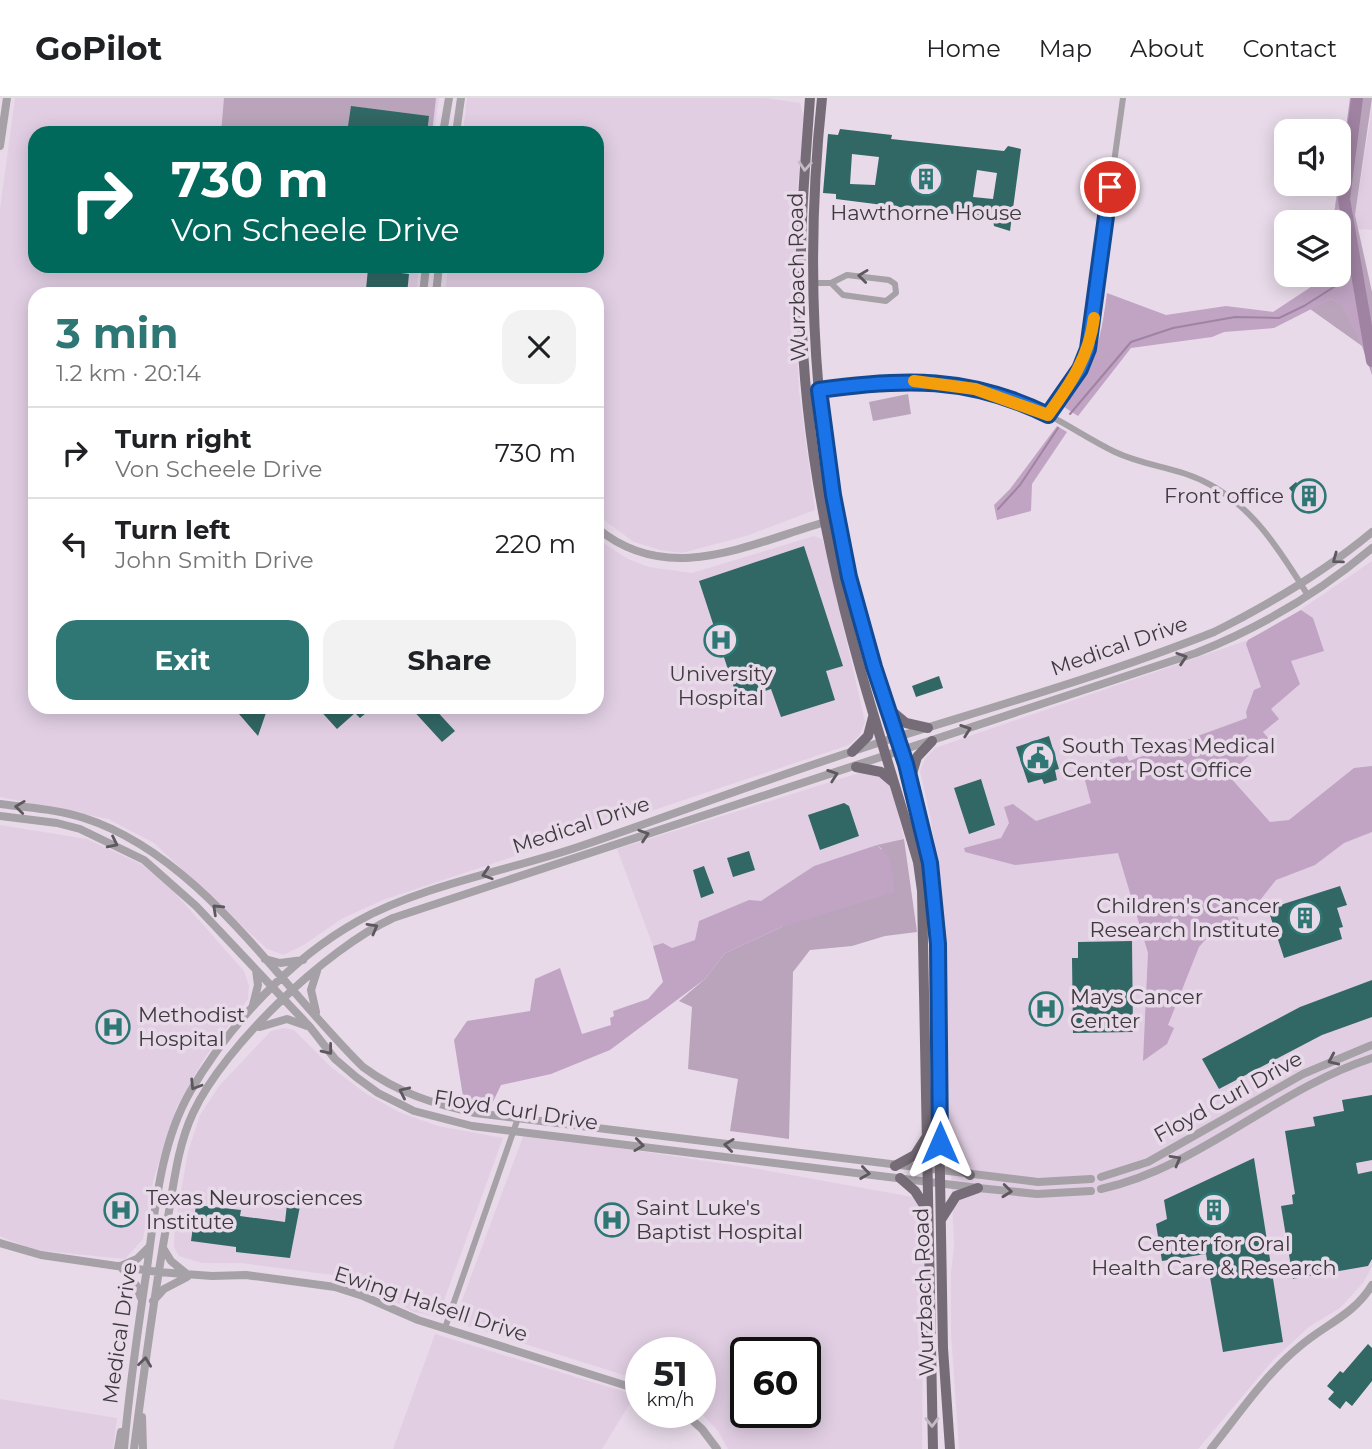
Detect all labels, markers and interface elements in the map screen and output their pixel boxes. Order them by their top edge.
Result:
text: GoPilot [35,28,162,68]
text: Home [926,34,1001,63]
text: Map [1039,34,1092,63]
text: About [1130,34,1204,63]
text: Contact [1242,34,1337,63]
map controls [1274,119,1351,287]
button: sound [1274,119,1351,196]
text: 730 m [171,150,329,209]
icon: right [56,154,147,245]
pin [1080,157,1140,217]
building icon: Hawthorne House [907,160,945,198]
one-way arrow [798,161,813,172]
icon: arrive [1091,168,1129,206]
street label: Wurzbach Road [783,192,810,362]
place label: Hawthorne House [830,200,1022,225]
text: Von Scheele Drive [171,210,460,249]
button: layers [1274,210,1351,287]
one-way arrow [857,269,868,284]
text: 3 min [56,307,178,359]
button: close [502,310,576,384]
text: 1.2 km · 20:14 [56,359,201,387]
text: Turn right [115,423,251,455]
icon: right [56,434,94,472]
text: 730 m [495,437,576,469]
text: Von Scheele Drive [115,455,322,483]
building icon: Front office [1290,477,1328,515]
place label: Front office [1164,483,1284,508]
text: Turn left [115,514,231,546]
icon: left [56,525,94,563]
text: 220 m [495,528,576,560]
text: John Smith Drive [115,546,314,574]
one-way arrow [1332,551,1345,564]
street label: Medical Drive [1047,610,1191,681]
button: Exit [56,620,309,700]
button: Share [323,620,576,700]
hospital icon: University Hospital [702,621,740,659]
one-way arrow [1175,651,1187,666]
place label: University Hospital [669,661,773,710]
one-way arrow [959,724,971,738]
place label: South Texas Medical Center Post Office [1062,733,1275,782]
public building icon: South Texas Medical Center Post Office [1019,739,1057,777]
one-way arrow [826,768,838,783]
street label: Medical Drive [509,791,653,859]
one-way arrow [14,799,26,814]
one-way arrow [637,829,650,843]
one-way arrow [106,835,118,849]
one-way arrow [482,866,494,880]
place label: Children's Cancer Research Institute [1089,893,1280,942]
building icon: Children's Cancer Research Institute [1286,899,1324,937]
one-way arrow [212,904,225,917]
one-way arrow [366,923,378,937]
place label: Mays Cancer Center [1070,984,1203,1033]
hospital icon: Mays Cancer Center [1027,990,1065,1028]
place label: Methodist Hospital [138,1002,245,1051]
hospital icon: Methodist Hospital [94,1008,132,1046]
one-way arrow [320,1043,333,1055]
street label: Floyd Curl Drive [1149,1045,1306,1148]
one-way arrow [1328,1052,1341,1066]
one-way arrow [190,1077,203,1090]
street label: Floyd Curl Drive [432,1084,600,1135]
one-way arrow [399,1086,411,1100]
position arrow [903,1106,977,1180]
one-way arrow [723,1137,735,1152]
one-way arrow [633,1138,645,1153]
one-way arrow [1169,1155,1182,1168]
one-way arrow [859,1166,871,1181]
one-way arrow [1002,1183,1013,1198]
place label: Texas Neurosciences Institute [146,1185,363,1234]
hospital icon: Texas Neurosciences Institute [102,1191,140,1229]
building icon: Center for Oral Health Care & Research [1195,1191,1233,1229]
place label: Saint Luke's Baptist Hospital [636,1195,803,1244]
hospital icon: Saint Luke's Baptist Hospital [593,1201,631,1239]
street label: Wurzbach Road [908,1207,939,1377]
place label: Center for Oral Health Care & Research [1091,1231,1337,1280]
street label: Medical Drive [97,1260,142,1405]
street label: Ewing Halsell Drive [331,1260,531,1347]
speed limit sign: 60 [730,1337,821,1428]
text: 51 [653,1352,688,1395]
one-way arrow [138,1356,153,1368]
text: km/h [646,1389,695,1411]
one-way arrow [924,1417,940,1427]

